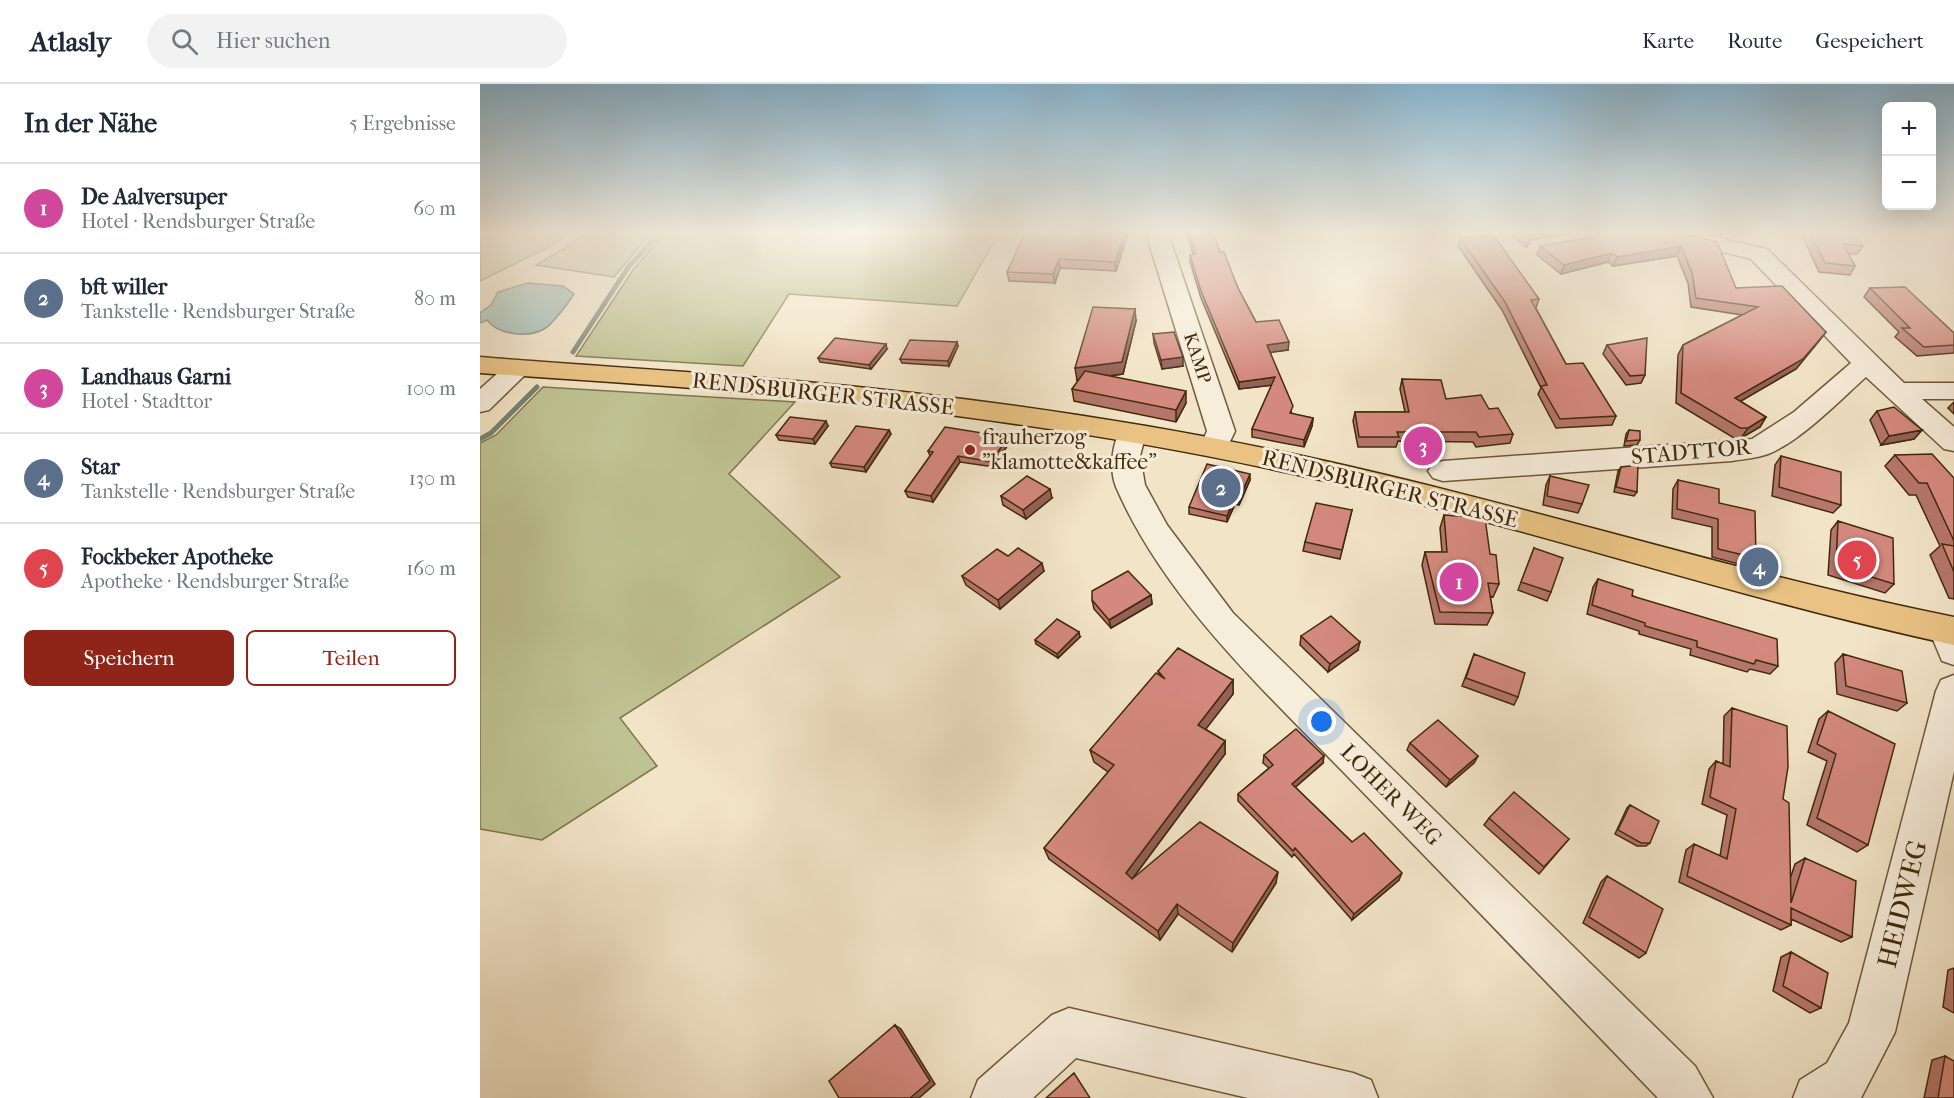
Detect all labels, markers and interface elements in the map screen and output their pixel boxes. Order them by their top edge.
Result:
search box [147,14,567,68]
text: Atlasly [30,25,111,58]
icon: search [168,25,201,58]
text: Hier suchen [216,28,331,54]
text: Karte [1642,29,1694,53]
text: Route [1727,29,1782,53]
text: Gespeichert [1815,29,1924,53]
map controls [1882,102,1936,210]
button: + [1882,102,1936,156]
text: In der Nähe [24,108,157,139]
text: 5 Ergebnisse [349,112,456,135]
button: − [1882,156,1936,210]
text: De Aalversuper [81,184,227,210]
text: 1 [40,197,47,220]
text: 60 m [413,197,456,220]
text: Hotel · Rendsburger Straße [81,210,315,233]
text: bft willer [81,274,167,300]
text: 2 [38,287,49,310]
text: 80 m [414,287,456,310]
text: Tankstelle · Rendsburger Straße [81,300,355,323]
street label: KAMP [1179,330,1215,386]
text: Landhaus Garni [81,364,231,390]
street label: RENDSBURGER STRASSE [691,367,955,421]
text: 3 [39,377,48,400]
text: 100 m [406,377,456,400]
text: Hotel · Stadttor [81,390,212,413]
place label: frauherzog "klamotte&kaffee" [982,424,1157,475]
pin: 3 [1404,424,1442,469]
street label: STADTTOR [1630,434,1753,470]
marker: frauherzog "klamotte&kaffee" [963,443,977,457]
street label: RENDSBURGER STRASSE [1259,445,1521,533]
text: Star [81,454,120,480]
pin: 2 [1202,466,1240,510]
text: 4 [38,467,49,490]
text: 130 m [409,467,456,490]
text: Tankstelle · Rendsburger Straße [81,480,355,503]
pin: 5 [1838,538,1876,582]
text: Fockbeker Apotheke [81,544,273,570]
pin: 4 [1740,544,1778,590]
text: 5 [39,557,48,580]
text: 160 m [406,557,456,580]
pin: 1 [1440,560,1478,604]
text: Apotheke · Rendsburger Straße [81,570,349,593]
button: Speichern [24,630,234,686]
button: Teilen [246,630,456,686]
your location [1307,707,1336,736]
street label: LOHER WEG [1335,739,1447,851]
street label: HEIDWEG [1871,837,1933,971]

